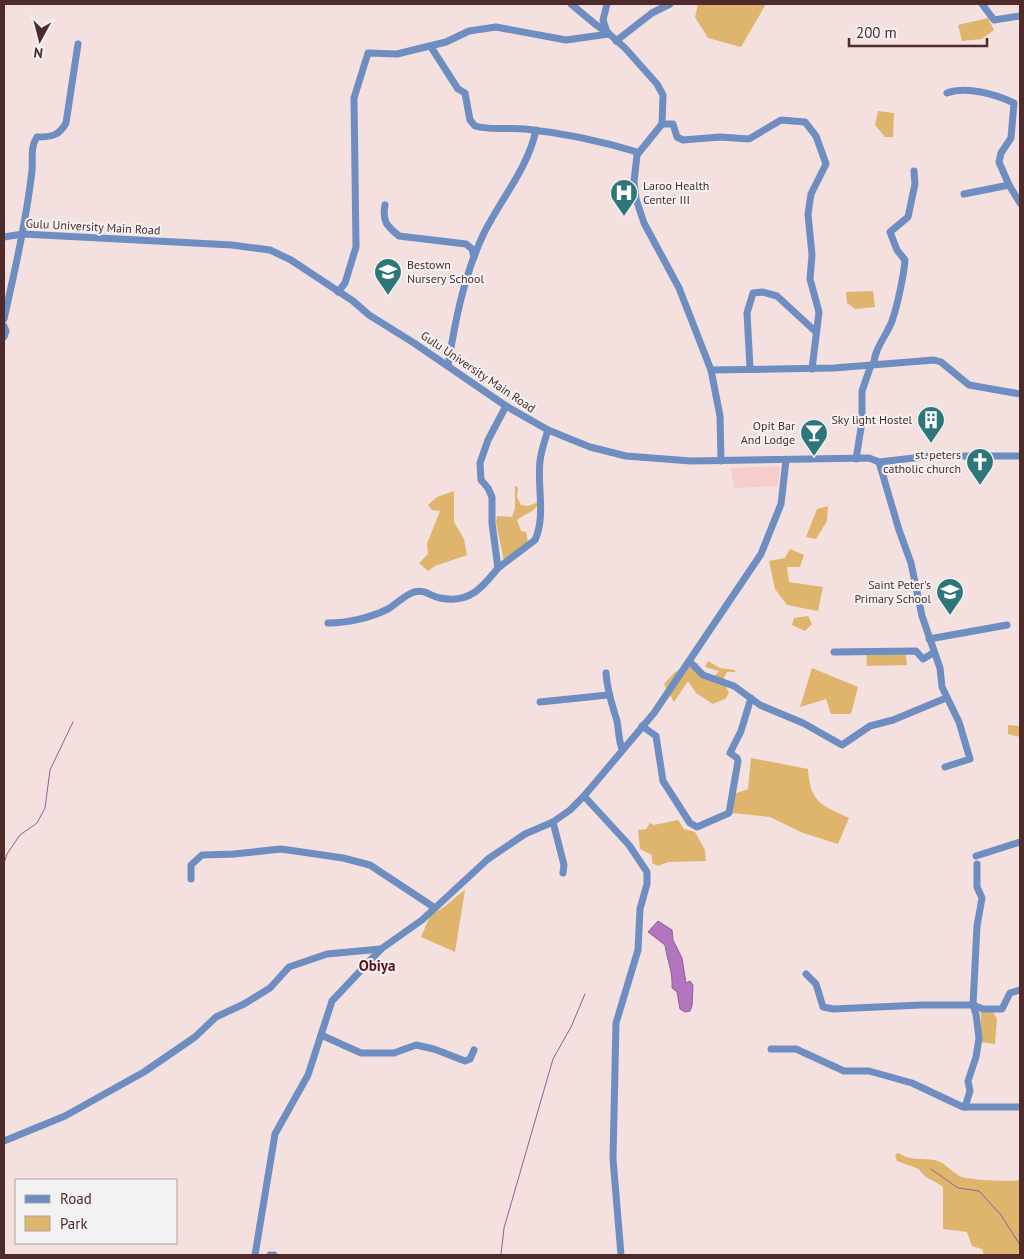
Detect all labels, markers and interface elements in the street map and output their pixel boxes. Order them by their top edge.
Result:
north arrow [15,15,65,65]
scale bar [849,15,986,47]
text: 200 m [856,23,897,42]
text: N [33,43,44,62]
hospital icon: Laroo Health Center III [609,178,639,217]
place label: Laroo Health Center III [643,178,709,207]
street label: Gulu University Main Road [25,215,161,238]
school or university icon: Bestown Nursery School [373,257,403,296]
place label: Bestown Nursery School [407,257,484,286]
street label: Gulu University Main Road [418,328,538,416]
building icon: Sky light Hostel [916,405,946,444]
place label: Sky light Hostel [832,412,912,427]
place label: Opit Bar And Lodge [741,418,795,447]
bar icon: Opit Bar And Lodge [799,418,829,457]
place label: st. peters catholic church [883,447,961,476]
church icon: st. peters catholic church [965,447,995,486]
place label: Saint Peter's Primary School [855,577,931,606]
school or university icon: Saint Peter's Primary School [935,577,965,616]
district label: Obiya [359,956,395,975]
legend [15,1179,178,1244]
text: Road [60,1189,92,1208]
text: Park [60,1214,88,1233]

